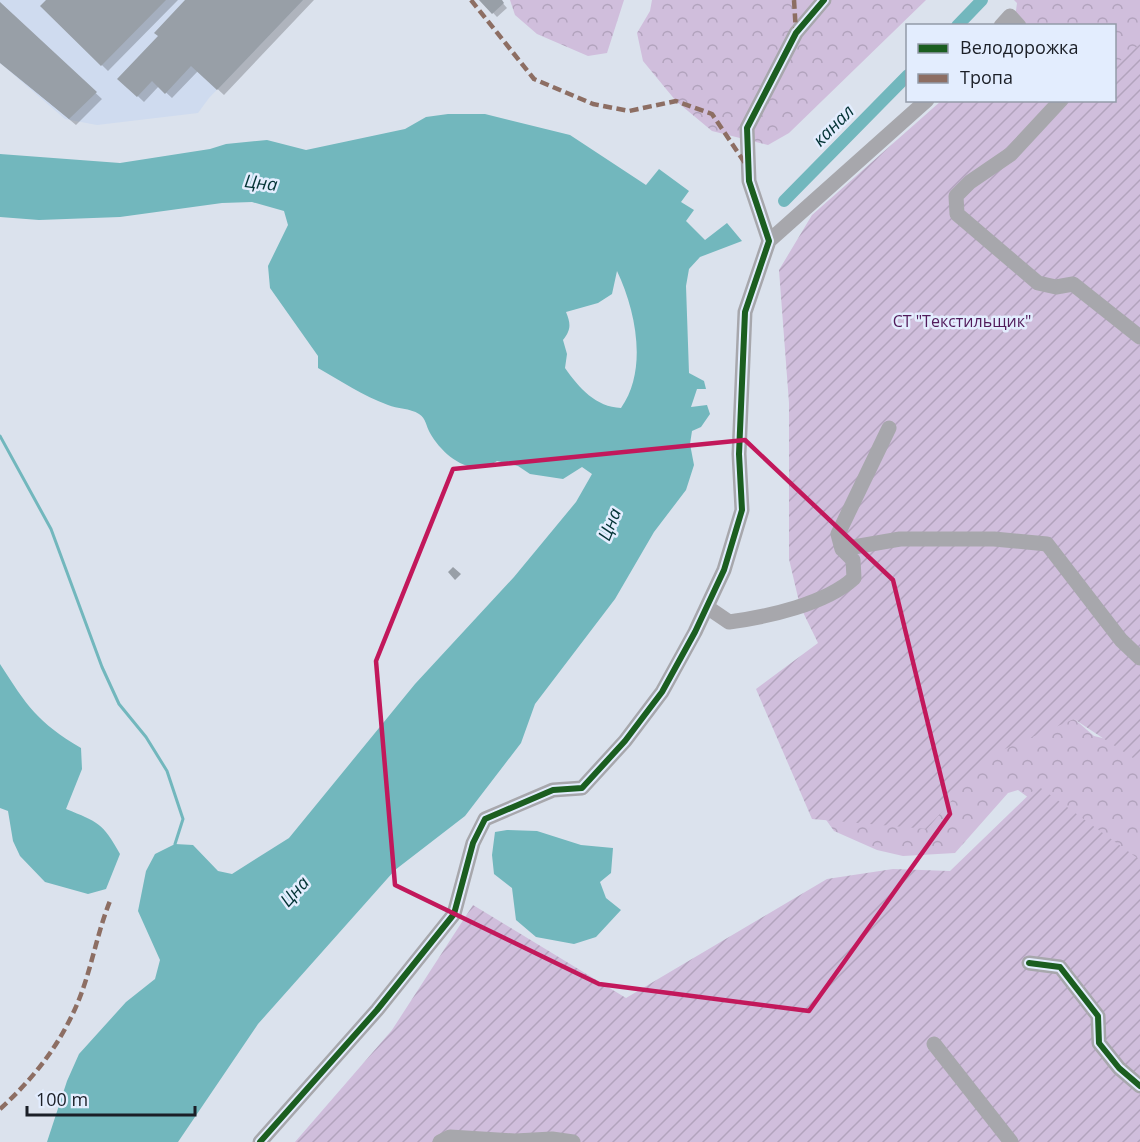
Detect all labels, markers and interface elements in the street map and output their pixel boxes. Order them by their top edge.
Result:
legend [906,24,1116,102]
text: Велодорожка [960,35,1078,59]
text: Тропа [960,65,1013,89]
water label: канал [807,99,859,151]
water label: Цна [243,168,279,196]
park label: СТ "Текстильщик" [893,310,1031,332]
water label: Цна [592,504,626,544]
water label: Цна [274,871,314,911]
scale bar [27,1079,195,1117]
text: 100 m [36,1087,88,1111]

